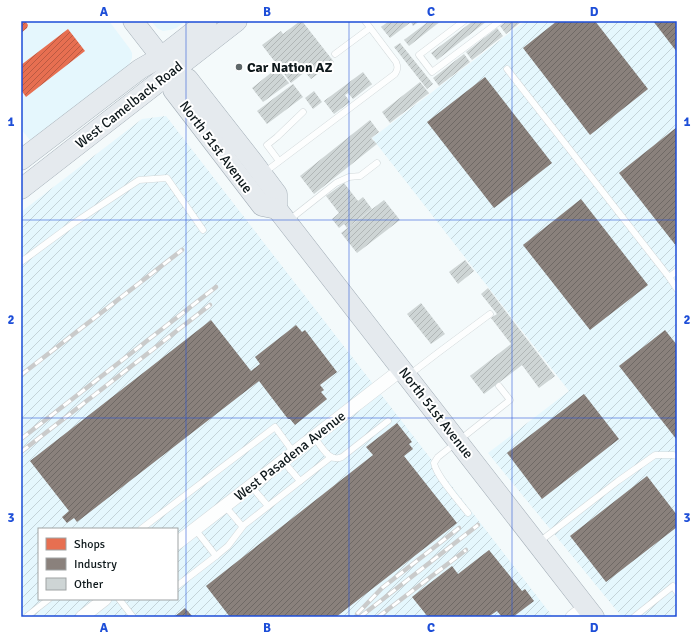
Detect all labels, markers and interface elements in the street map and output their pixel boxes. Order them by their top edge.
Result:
text: A [100,4,109,20]
text: B [263,4,271,20]
text: C [427,4,435,20]
text: D [590,4,599,20]
street label: West Camelback Road [72,58,186,152]
place label: Car Nation AZ [247,59,333,76]
marker: Car Nation AZ [234,62,244,72]
street label: North 51st Avenue [176,98,256,196]
text: 1 [7,114,15,130]
text: 1 [683,114,691,130]
text: 2 [7,312,15,328]
text: 2 [683,312,691,328]
street label: North 51st Avenue [395,364,477,462]
street label: West Pasadena Avenue [231,407,349,505]
text: 3 [7,510,15,526]
text: 3 [683,510,691,526]
legend [38,528,178,600]
text: Shops [74,537,105,552]
text: Industry [74,557,117,572]
text: Other [74,577,104,592]
text: A [100,620,109,636]
text: B [263,620,271,636]
text: C [427,620,435,636]
text: D [590,620,599,636]

